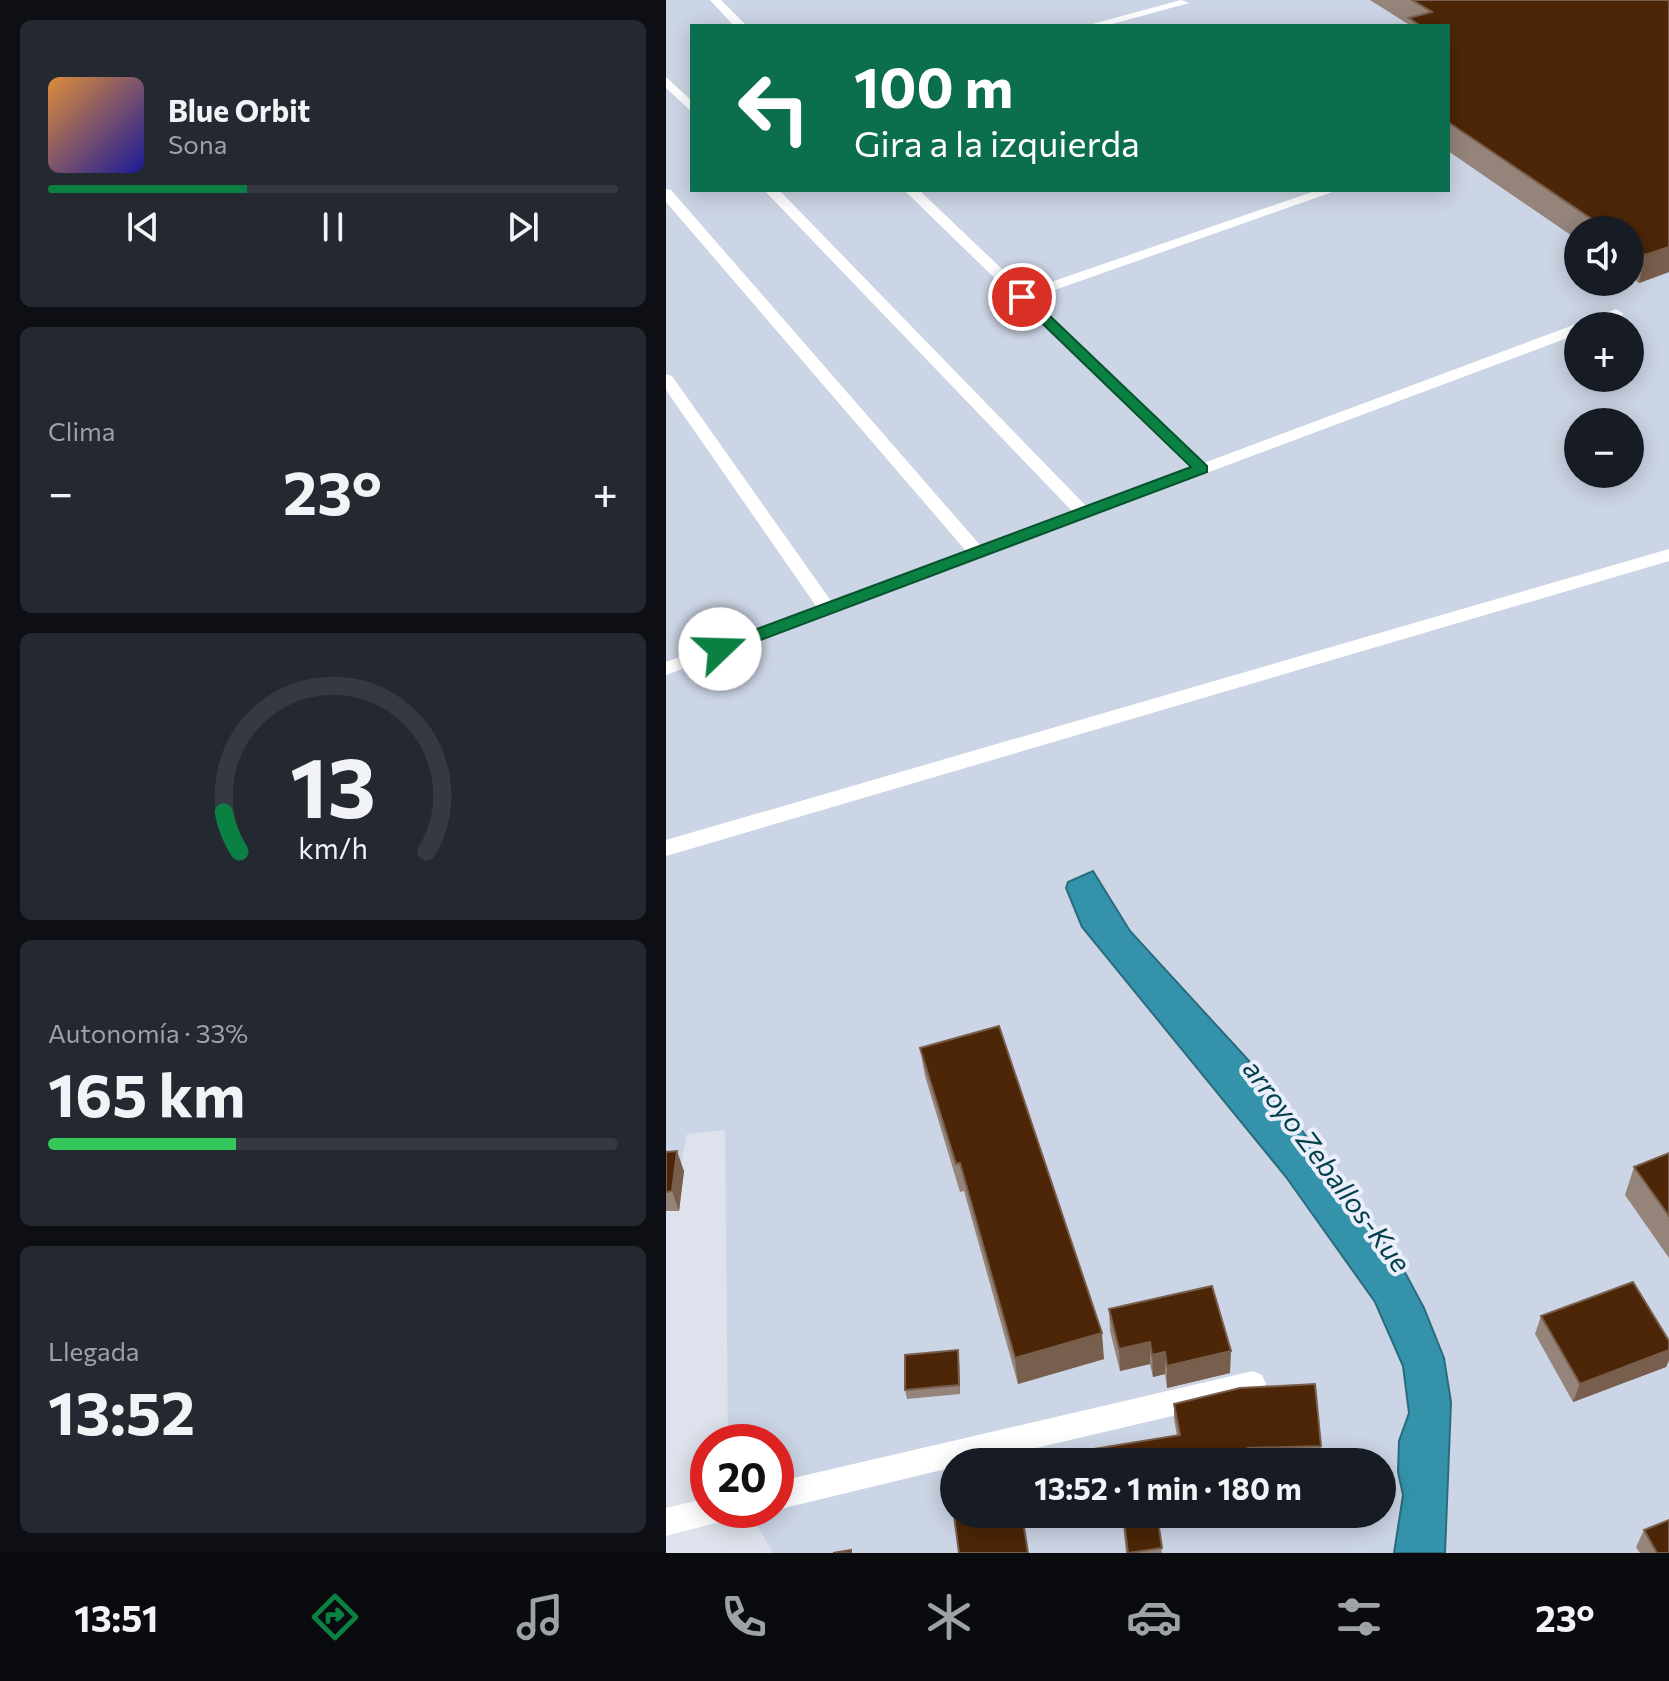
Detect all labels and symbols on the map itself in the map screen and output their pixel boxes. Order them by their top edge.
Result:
pin [988,263,1056,331]
position arrow [678,607,762,691]
water label: arroyo Zeballos-Kue [1237,1052,1419,1279]
speed limit sign: 20 [690,1424,794,1528]

